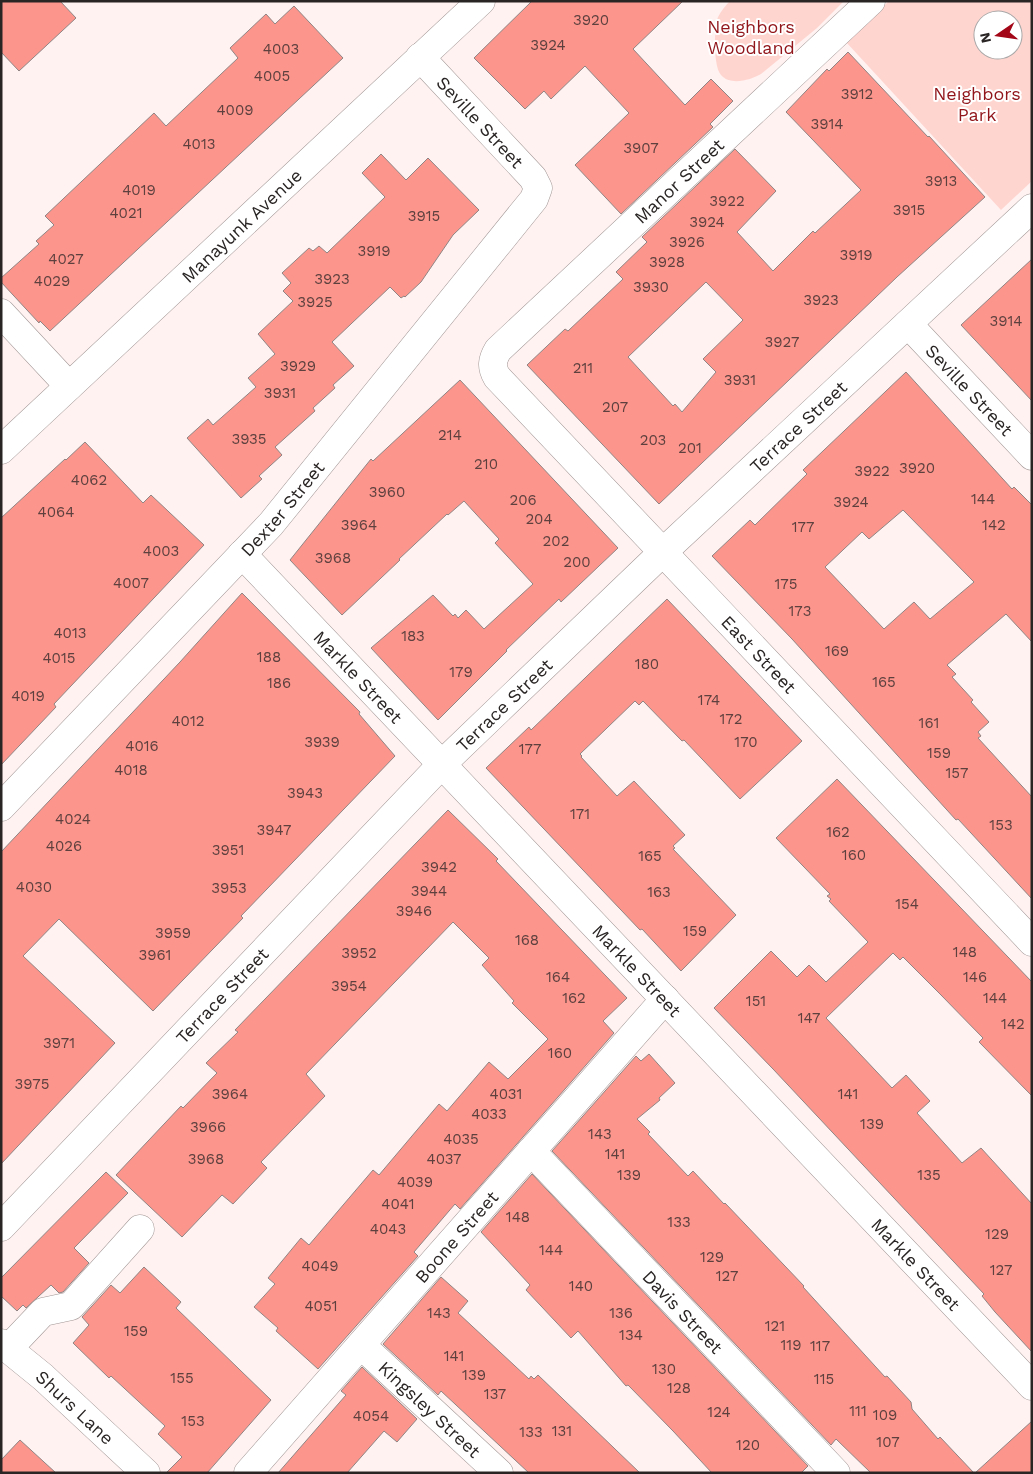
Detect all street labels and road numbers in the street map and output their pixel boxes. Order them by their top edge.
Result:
street label: Seville Street [432,72,528,172]
street label: Manor Street [630,134,728,228]
street label: Manayunk Avenue [177,164,306,286]
street label: Seville Street [922,340,1018,440]
street label: Terrace Street [745,376,851,477]
street label: Dexter Street [236,457,328,560]
street label: East Street [718,611,801,697]
street label: Markle Street [310,626,407,727]
street label: Terrace Street [451,654,556,756]
street label: Markle Street [589,920,686,1021]
street label: Terrace Street [171,943,273,1048]
street label: Boone Street [410,1186,502,1287]
street label: Markle Street [867,1213,965,1315]
street label: Davis Street [639,1265,728,1358]
street label: Kingsley Street [375,1357,486,1462]
street label: Shurs Lane [32,1366,119,1448]

